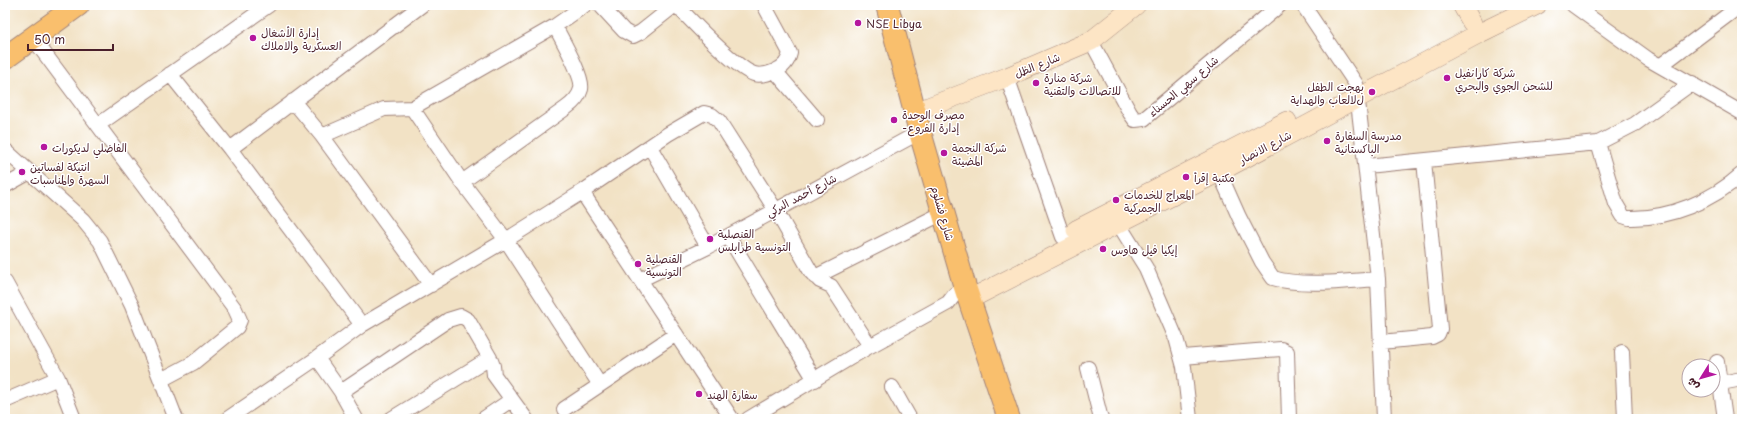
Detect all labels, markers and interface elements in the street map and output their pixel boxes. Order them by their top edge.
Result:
place label: NSE Libya [866,15,922,32]
marker: NSE Libya [853,18,863,28]
place label: إدارة الأشغال العسكرية والاملاك [261,24,341,54]
scale bar [28,26,113,52]
text: 50 m [34,30,65,48]
marker: إدارة الأشغال العسكرية والاملاك [248,33,258,43]
street label: شارع الظل [1012,48,1063,83]
street label: شارع سهي الحسناء [1144,51,1224,123]
place label: شركة كارانفيل للشحن الجوي والبحري [1455,64,1553,95]
place label: شركة منارة للاتصالات والتقنية [1044,69,1121,99]
marker: شركة كارانفيل للشحن الجوي والبحري [1442,73,1452,83]
marker: شركة منارة للاتصالات والتقنية [1031,78,1041,88]
place label: بهجت الطفل لﻻلعاب والهداية [1290,78,1364,108]
marker: بهجت الطفل لﻻلعاب والهداية [1367,87,1377,97]
place label: مصرف الوحدة -إدارة الفروع [902,106,965,137]
marker: مصرف الوحدة -إدارة الفروع [889,115,899,125]
street label: شارع الانصار [1235,126,1295,169]
place label: مدرسة السفارة الباكستانية [1335,127,1402,157]
marker: مدرسة السفارة الباكستانية [1322,136,1332,146]
place label: الفاضلي لديكورات [52,139,127,159]
place label: شركة النجمة المضيئة [952,139,1007,169]
marker: الفاضلي لديكورات [39,142,49,152]
marker: شركة النجمة المضيئة [939,148,949,158]
place label: انتيكة لفساتين السهرة والمناسبات [30,158,109,188]
marker: انتيكة لفساتين السهرة والمناسبات [17,167,27,177]
street label: شارع أحمد البركي [763,169,841,223]
place label: مكتبة إقرأ [1194,169,1235,186]
marker: مكتبة إقرأ [1181,172,1191,182]
street label: شارع فشلوم [926,183,959,243]
place label: المعراج للخدمات الجمركية [1124,186,1194,216]
marker: المعراج للخدمات الجمركية [1111,195,1121,205]
place label: القنصلية التونسية طرابلس [718,225,791,255]
marker: القنصلية التونسية طرابلس [705,234,715,244]
place label: إيكيا فيل هاوس [1111,241,1178,258]
marker: إيكيا فيل هاوس [1098,244,1108,254]
place label: القنصلية التونسية [646,250,682,280]
marker: القنصلية التونسية [633,259,643,269]
north arrow [1681,358,1721,398]
text: ش [1682,374,1703,394]
place label: سفارة الهند [707,386,758,403]
marker: سفارة الهند [694,389,704,399]

